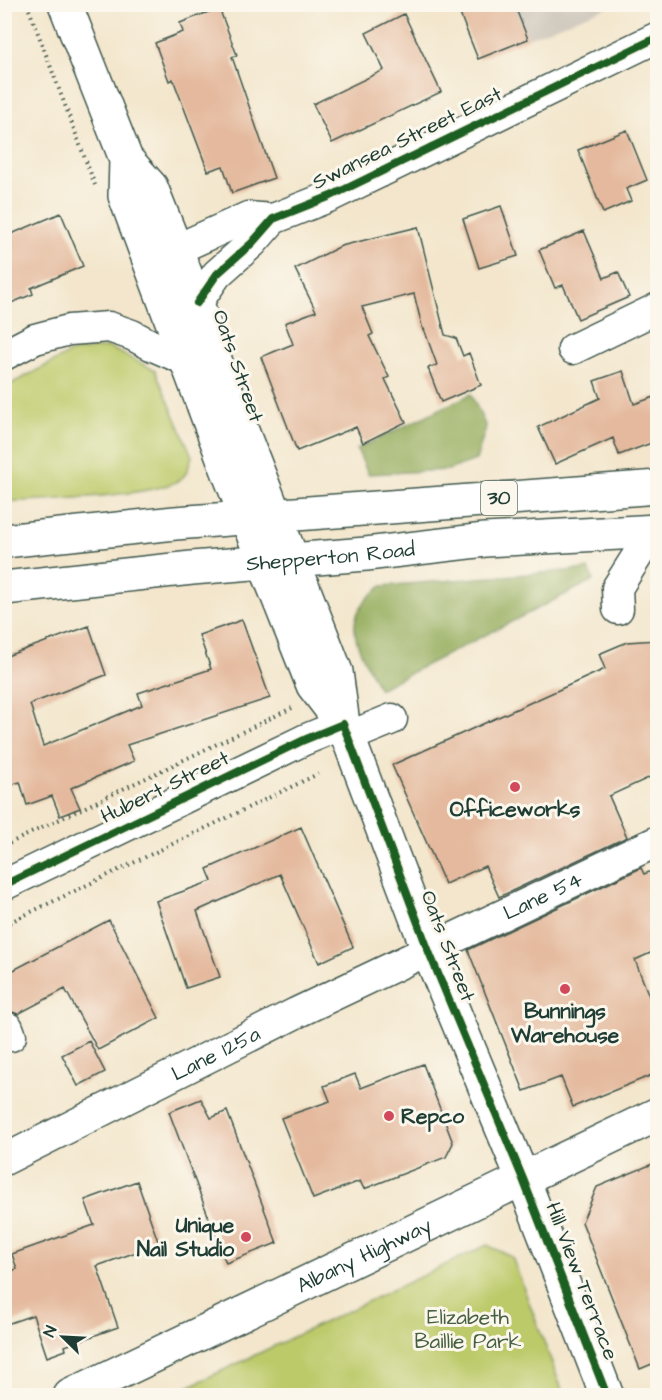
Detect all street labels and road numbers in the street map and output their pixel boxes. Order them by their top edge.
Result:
street label: Swansea Street East [307,79,507,197]
street label: Oats Street [205,306,271,427]
road number: 30 [481,481,517,515]
street label: Shepperton Road [245,534,417,578]
street label: Hubert Street [96,743,235,831]
street label: Lane 54 [498,865,587,927]
street label: Oats Street [414,886,483,1006]
street label: Lane 125a [166,1019,265,1088]
street label: Hill View Terrace [539,1198,625,1364]
street label: Albany Highway [292,1210,437,1300]

